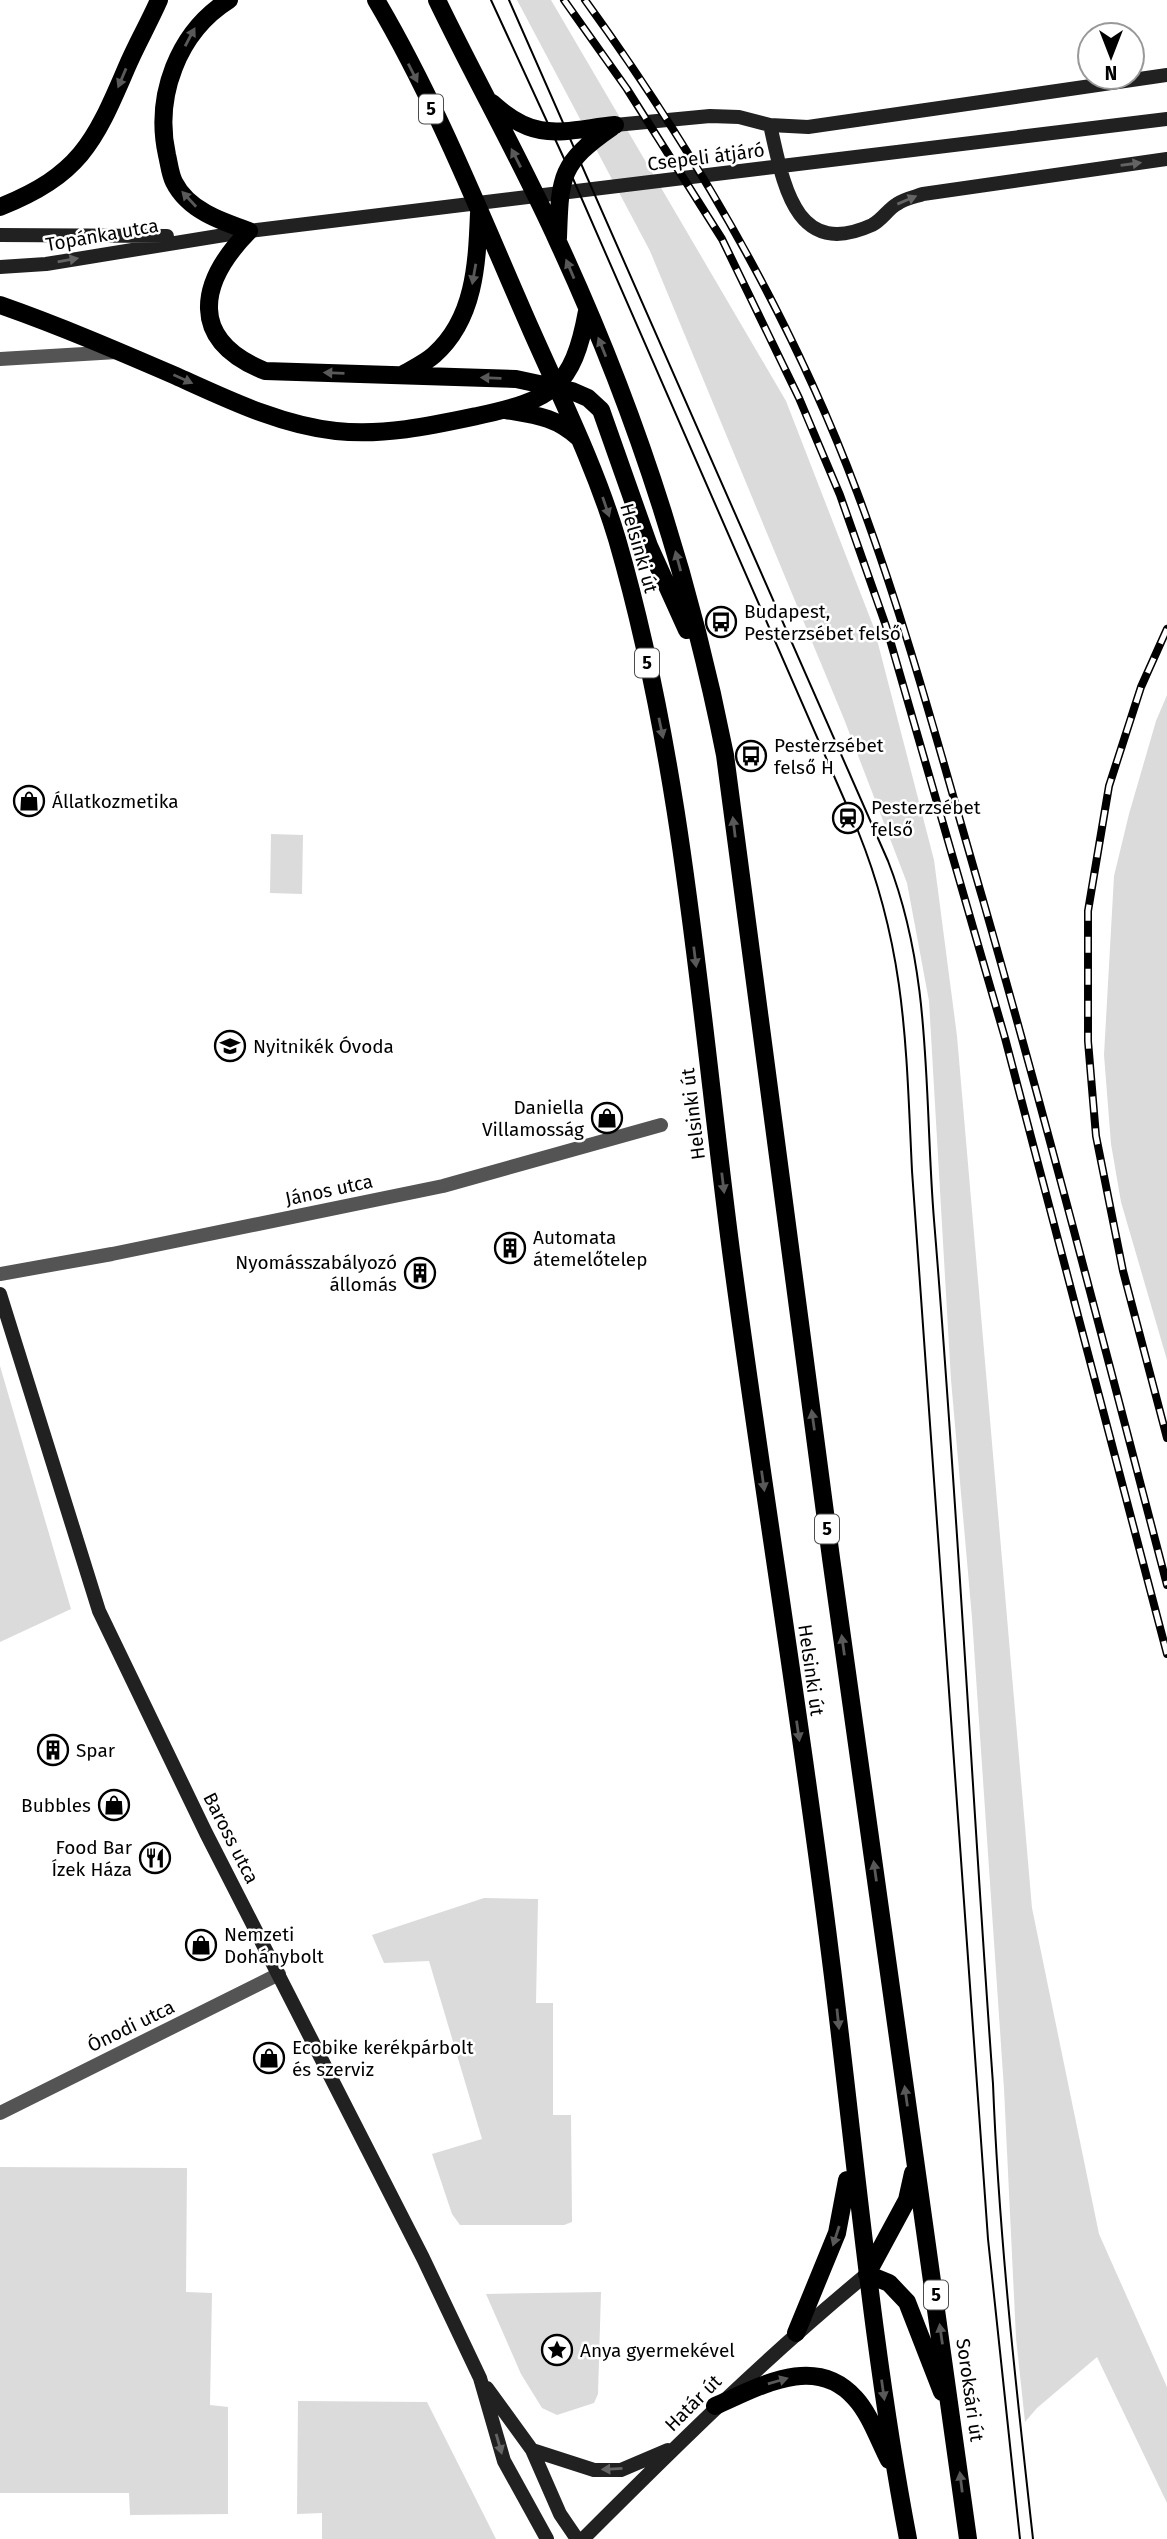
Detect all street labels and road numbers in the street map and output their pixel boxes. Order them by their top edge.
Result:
road number: 5 [419,94,443,124]
street label: Csepeli átjáró [646,138,766,176]
street label: Topánka utca [44,214,160,256]
street label: Helsinki út [615,500,663,596]
road number: 5 [635,648,659,678]
street label: Helsinki út [676,1067,710,1161]
street label: János utca [283,1169,375,1211]
road number: 5 [815,1514,839,1544]
street label: Helsinki út [793,1623,829,1717]
street label: Baross utca [198,1789,264,1887]
street label: Ónodi utca [84,1995,178,2057]
road number: 5 [924,2280,948,2309]
street label: Soroksári út [951,2337,989,2443]
street label: Határ út [660,2370,726,2436]

